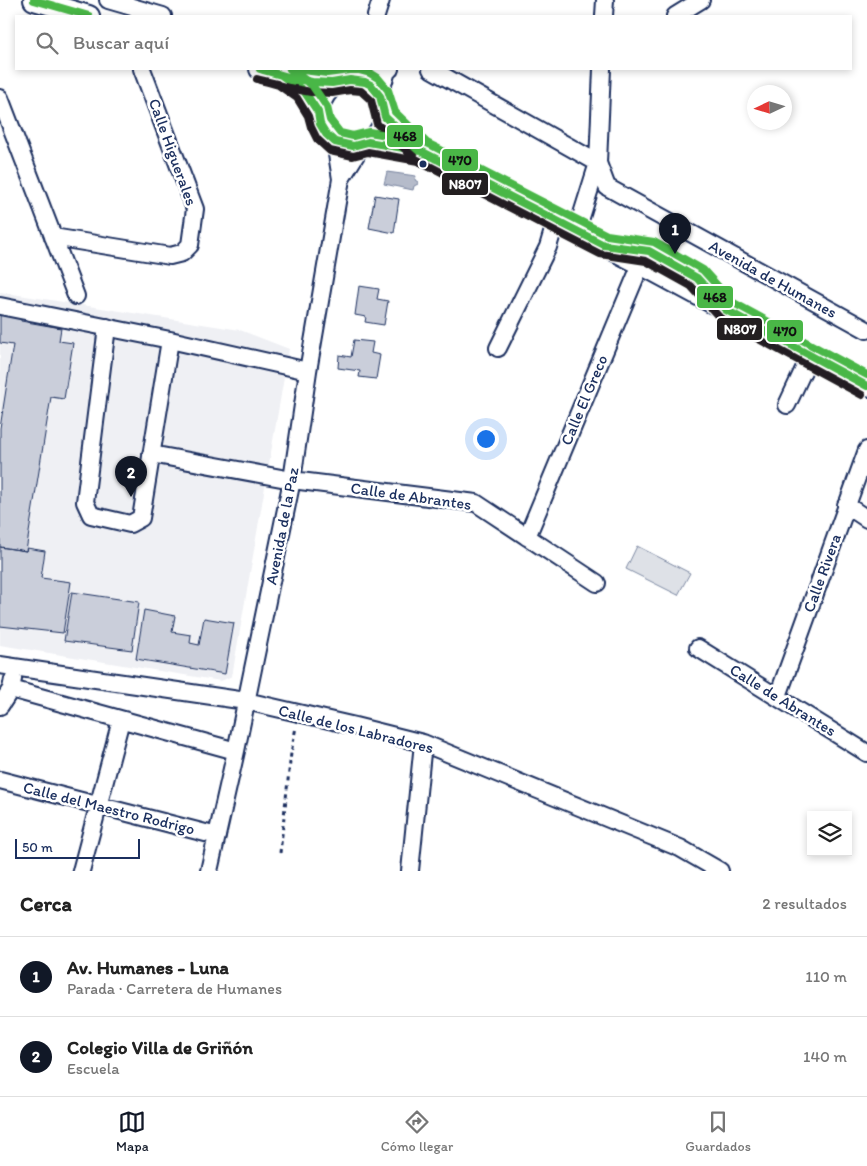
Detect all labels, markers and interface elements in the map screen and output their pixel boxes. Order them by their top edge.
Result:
search box [15,15,852,70]
icon: search [33,29,61,57]
text: Buscar aquí [73,31,169,54]
north arrow [747,85,792,130]
street label: Calle Higuerales [145,96,201,208]
line badge: 468 [386,124,424,148]
text: 468 [393,128,417,145]
line badge: 470 [441,148,479,172]
text: 470 [448,152,472,169]
unlabelled marker [418,159,428,169]
line badge: N807 [441,172,489,196]
text: N807 [449,176,481,193]
pin: 1 [659,213,691,254]
street label: Avenida de Humanes [706,236,840,322]
line badge: 468 [696,285,734,309]
text: 468 [703,289,727,306]
line badge: N807 [716,317,763,341]
line badge: 470 [766,319,804,343]
text: N807 [724,321,756,338]
text: 470 [773,323,797,340]
street label: Calle El Greco [556,352,612,448]
your location [473,426,499,452]
pin: 2 [115,456,147,497]
street label: Avenida de la Paz [261,465,303,586]
street label: Calle de Abrantes [349,478,473,514]
street label: Calle Rivera [799,531,845,615]
street label: Calle de Abrantes [726,660,840,740]
street label: Calle de los Labradores [276,701,436,757]
street label: Calle del Maestro Rodrigo [21,777,197,839]
map controls [807,811,852,856]
button: layers [807,811,852,856]
scale bar [15,836,140,859]
text: 50 m [22,839,53,856]
text: Cerca [20,891,72,916]
text: 2 resultados [762,894,847,913]
text: Av. Humanes - Luna [67,956,229,979]
text: 1 [32,967,40,986]
text: 110 m [805,967,847,986]
text: Parada · Carretera de Humanes [67,979,282,998]
text: Colegio Villa de Griñón [67,1036,253,1059]
text: 2 [32,1047,40,1066]
text: 140 m [803,1047,847,1066]
text: Escuela [67,1059,120,1078]
tab: Mapa [116,1108,149,1155]
tab: Cómo llegar [381,1108,453,1155]
tab: Guardados [685,1108,751,1155]

